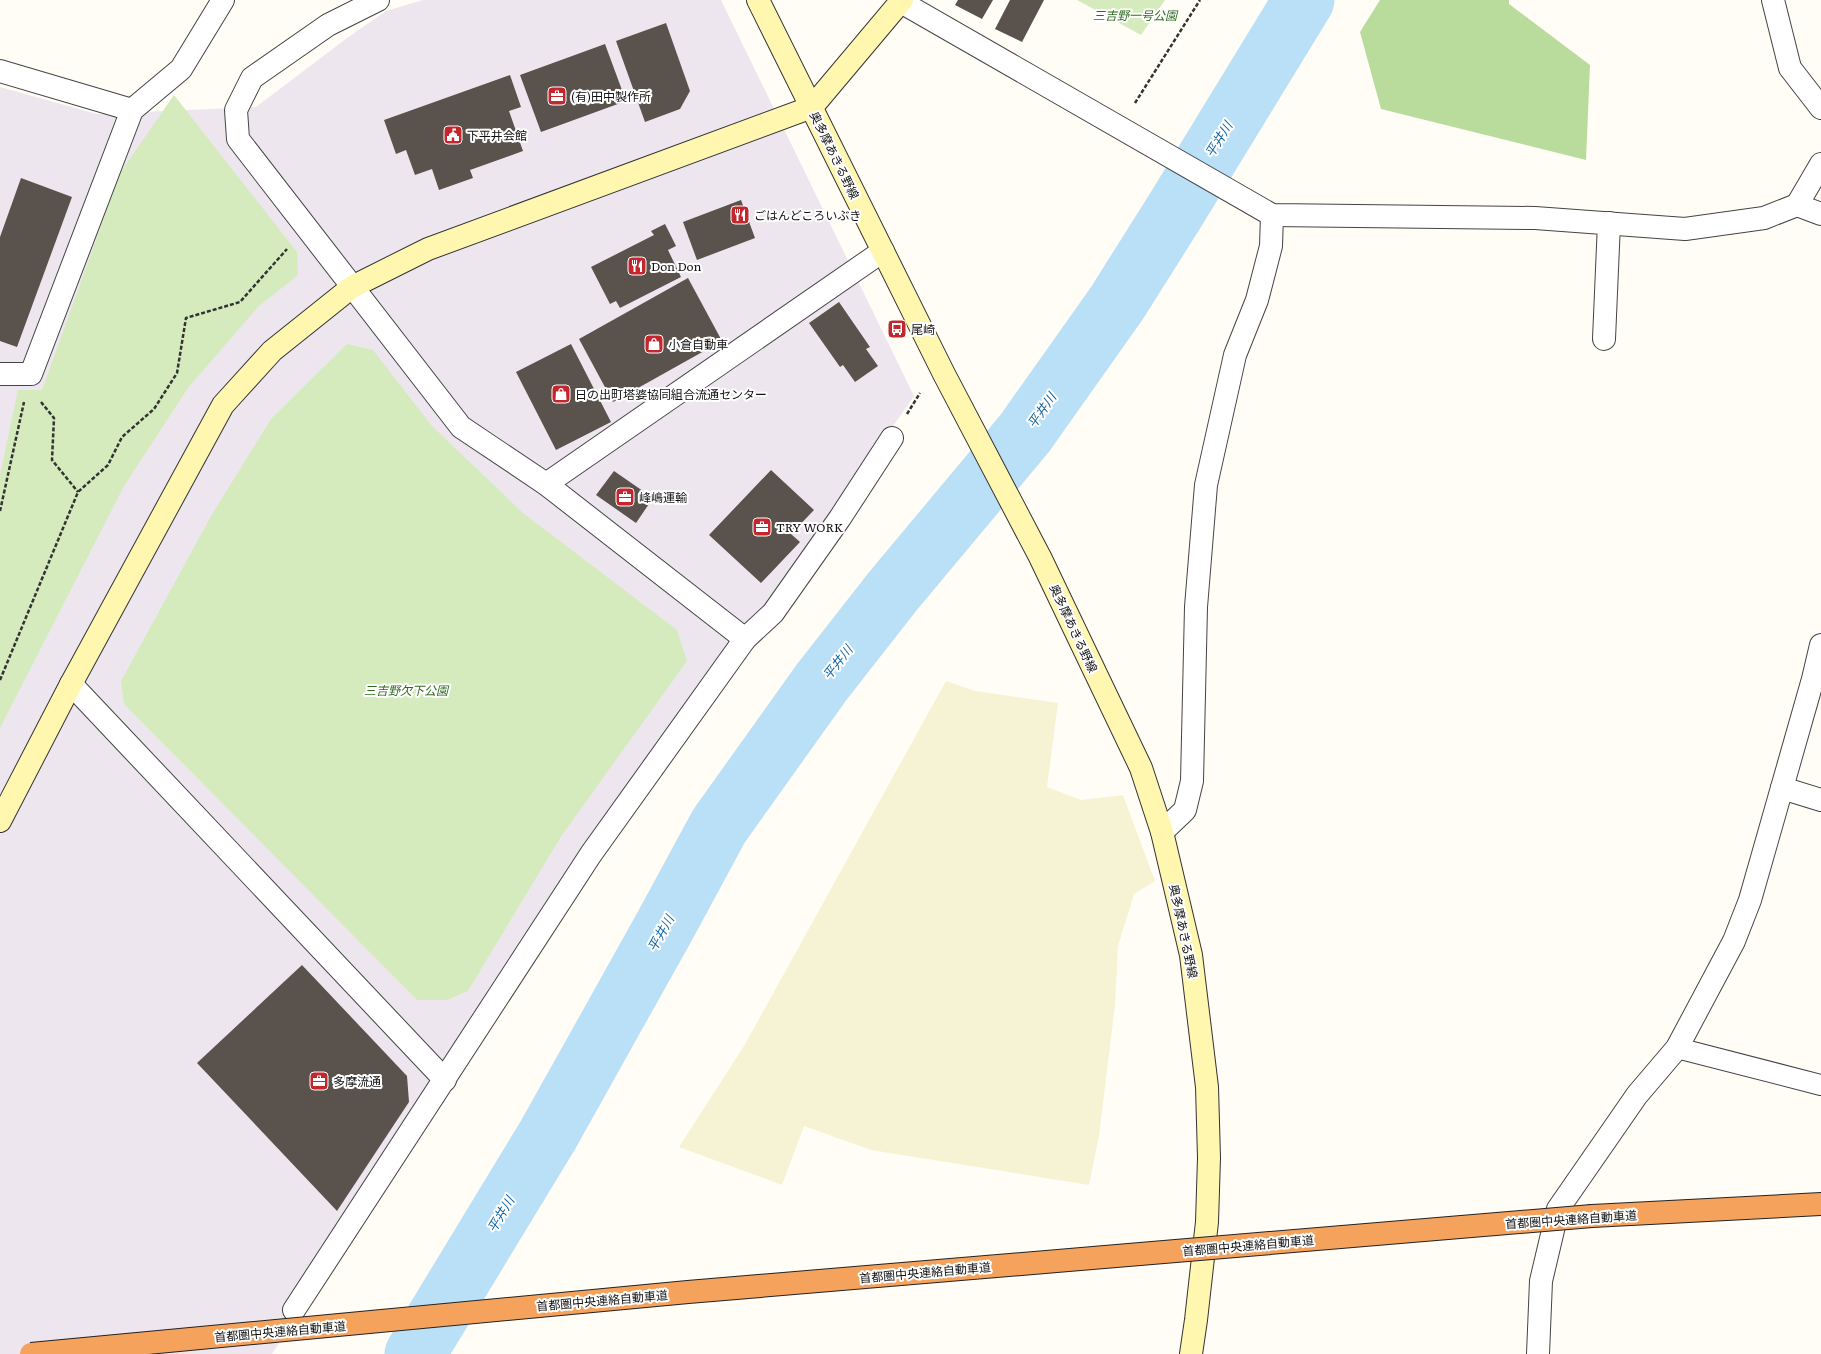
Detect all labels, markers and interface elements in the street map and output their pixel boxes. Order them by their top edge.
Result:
park label: 三吉野一号公園 [1093,6,1179,24]
office icon: (有)田中製作所 [546,85,568,107]
place label: (有)田中製作所 [571,87,651,105]
street label: 奥多摩あきる野線 [806,108,864,202]
water label: 平井川 [1200,116,1237,161]
public building icon: 下平井会館 [442,124,464,146]
place label: 下平井会館 [467,126,527,144]
restaurant icon: ごはんどころいぶき [729,204,751,226]
place label: ごはんどころいぶき [754,206,861,224]
restaurant icon: Don Don [626,255,648,277]
place label: Don Don [651,257,702,275]
bus stop icon: 尾崎 [886,318,908,340]
place label: 尾崎 [911,320,935,338]
shop icon: 小倉自動車 [643,333,665,355]
place label: 小倉自動車 [668,335,728,353]
shop icon: 日の出町塔婆協同組合流通センター [550,383,572,405]
place label: 日の出町塔婆協同組合流通センター [575,385,767,403]
water label: 平井川 [1022,387,1061,431]
office icon: 峰嶋運輸 [614,486,636,508]
place label: 峰嶋運輸 [639,488,687,506]
office icon: TRY WORK [751,516,773,538]
place label: TRY WORK [776,518,843,536]
street label: 奥多摩あきる野線 [1046,581,1102,675]
water label: 平井川 [818,639,858,683]
park label: 三吉野欠下公園 [364,681,450,699]
street label: 奥多摩あきる野線 [1165,882,1203,980]
water label: 平井川 [642,910,679,955]
office icon: 多摩流通 [308,1070,330,1092]
place label: 多摩流通 [333,1072,381,1090]
water label: 平井川 [482,1191,519,1236]
street label: 首都圏中央連絡自動車道 [1505,1205,1637,1233]
street label: 首都圏中央連絡自動車道 [1181,1230,1315,1260]
street label: 首都圏中央連絡自動車道 [858,1257,992,1287]
street label: 首都圏中央連絡自動車道 [535,1285,669,1315]
street label: 首都圏中央連絡自動車道 [213,1316,347,1346]

